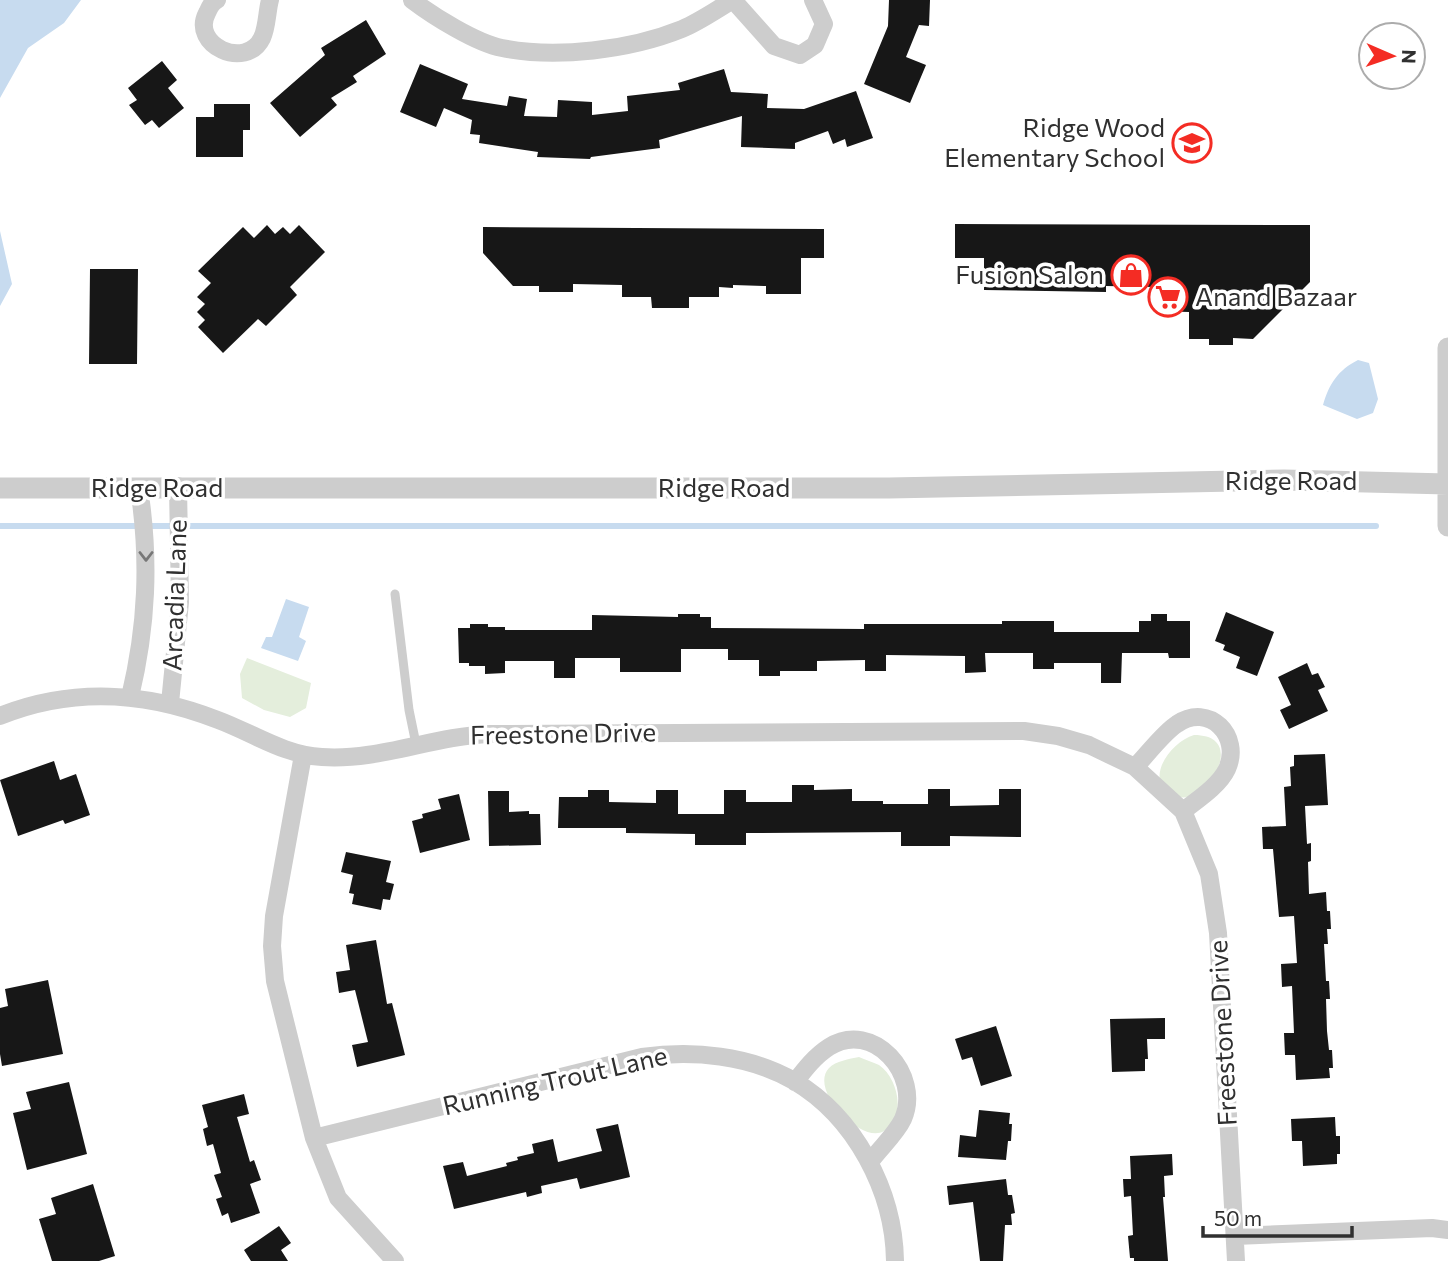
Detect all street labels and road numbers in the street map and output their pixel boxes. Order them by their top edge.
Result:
street label: Ridge Road [1225,464,1357,495]
street label: Ridge Road [91,471,223,502]
street label: Ridge Road [658,471,790,502]
street label: Arcadia Lane [155,519,192,671]
street label: Freestone Drive [470,715,656,750]
street label: Freestone Drive [1201,939,1242,1127]
street label: Running Trout Lane [439,1039,670,1120]

